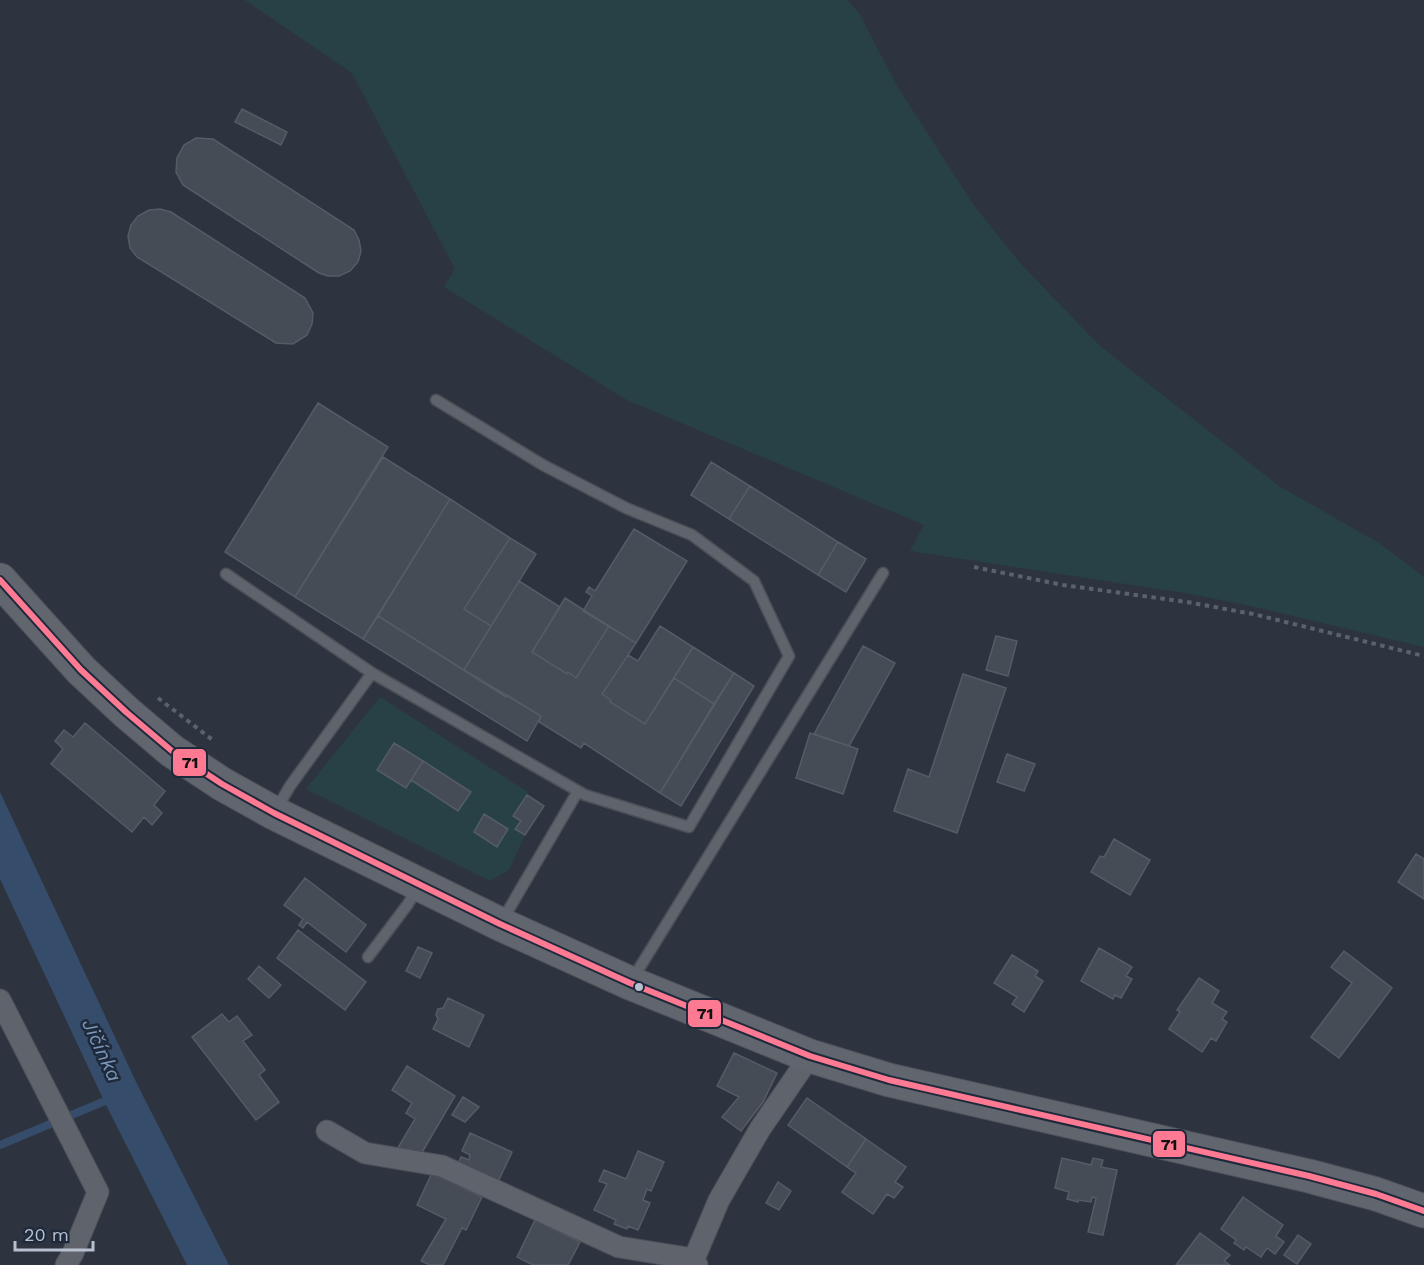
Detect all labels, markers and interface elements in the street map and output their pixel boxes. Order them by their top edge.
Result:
line badge: 71 [172,748,207,777]
text: 71 [182,753,198,772]
unlabelled marker [633,981,645,993]
line badge: 71 [687,999,722,1028]
text: 71 [697,1004,713,1023]
water label: Jičínka [77,1015,127,1085]
line badge: 71 [1152,1130,1186,1158]
text: 71 [1161,1135,1177,1154]
scale bar [15,1214,93,1252]
text: 20 m [24,1224,69,1245]

